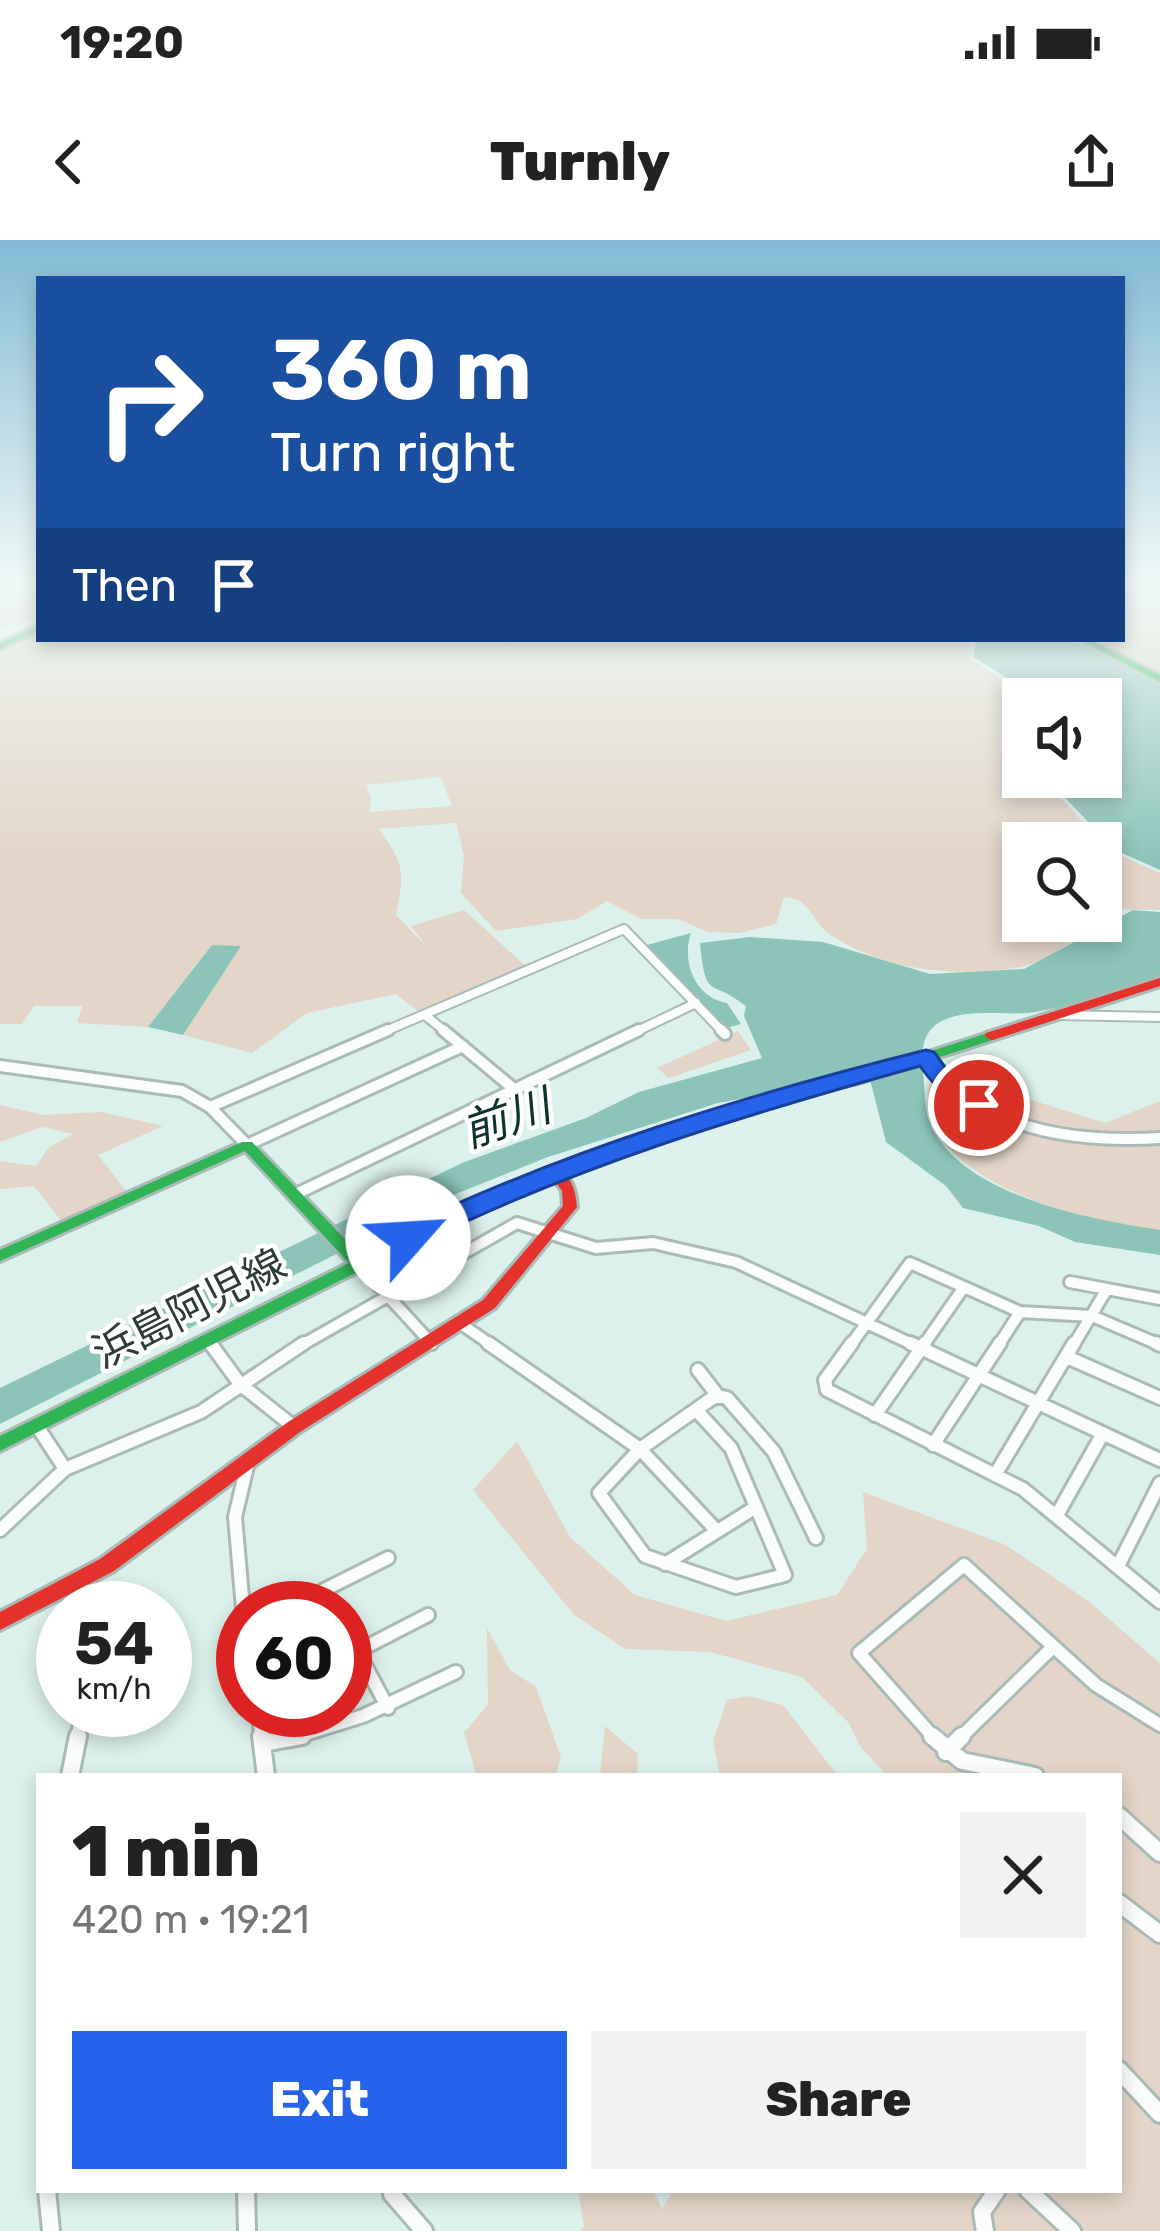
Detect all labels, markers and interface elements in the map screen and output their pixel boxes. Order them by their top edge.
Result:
text: 19:20 [60,16,184,69]
icon: back [36,129,102,195]
icon: share [1058,129,1124,195]
text: Turnly [490,130,670,194]
text: 360 m [270,320,532,420]
icon: right [72,324,228,480]
text: Turn right [270,421,515,485]
icon: arrive [201,552,267,618]
text: Then [72,559,177,612]
map controls [1002,678,1122,942]
button: sound [1002,678,1122,798]
button: search [1002,822,1122,942]
pin [928,1054,1030,1156]
icon: arrive [946,1072,1012,1138]
water label: 前川 [455,1077,561,1158]
position arrow [345,1175,471,1301]
street label: 浜島阿児線 [85,1239,294,1379]
speed limit sign: 60 [216,1581,372,1737]
text: 54 [74,1608,154,1679]
text: km/h [77,1671,151,1707]
text: 1 min [72,1809,260,1894]
button: close [960,1812,1086,1938]
text: 420 m · 19:21 [72,1897,309,1943]
button: Exit [72,2031,567,2169]
button: Share [591,2031,1086,2169]

